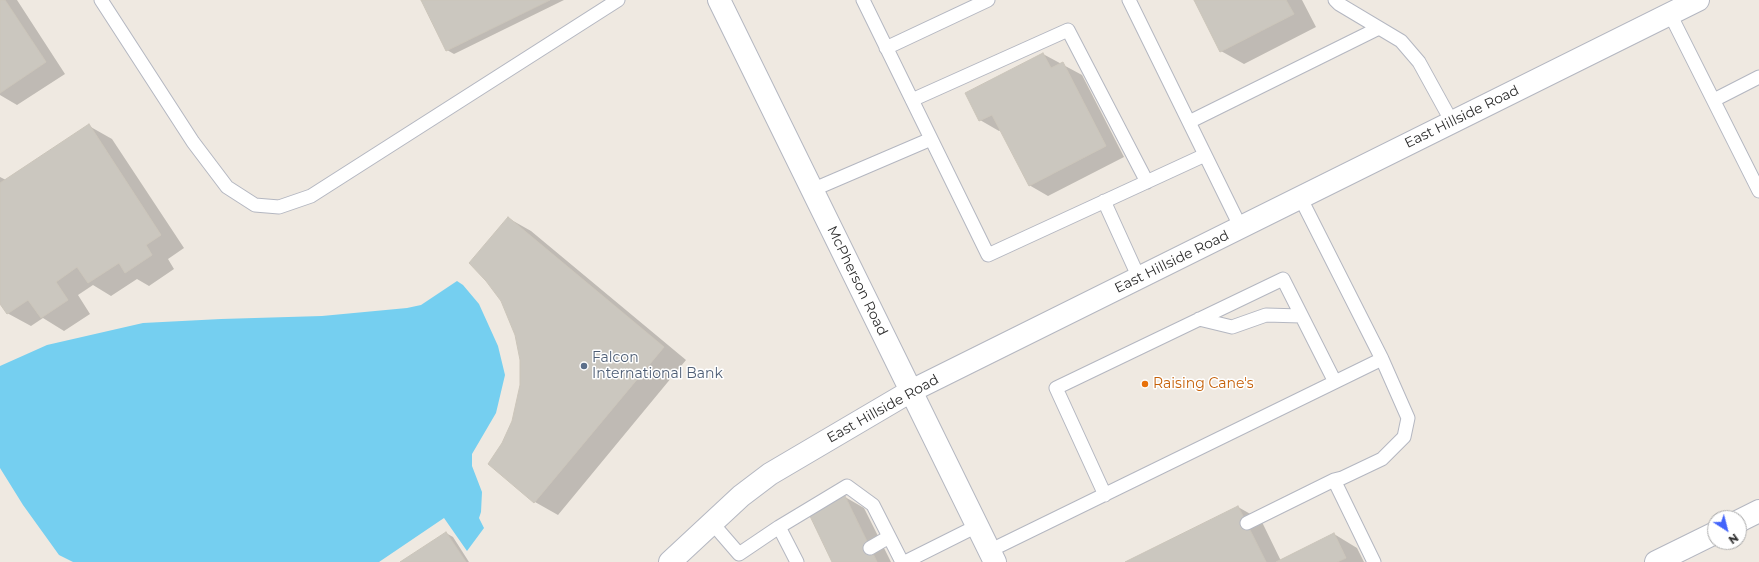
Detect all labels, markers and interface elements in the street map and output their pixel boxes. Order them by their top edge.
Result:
street label: East Hillside Road [1402,82,1522,152]
street label: McPherson Road [823,223,891,339]
street label: East Hillside Road [1112,227,1232,297]
place label: Falcon International Bank [592,350,723,382]
marker: Falcon International Bank [579,361,589,371]
street label: East Hillside Road [824,371,942,447]
place label: Raising Cane's [1153,376,1254,392]
marker: Raising Cane's [1140,379,1150,389]
north arrow [1707,510,1747,550]
text: N [1726,531,1741,547]

